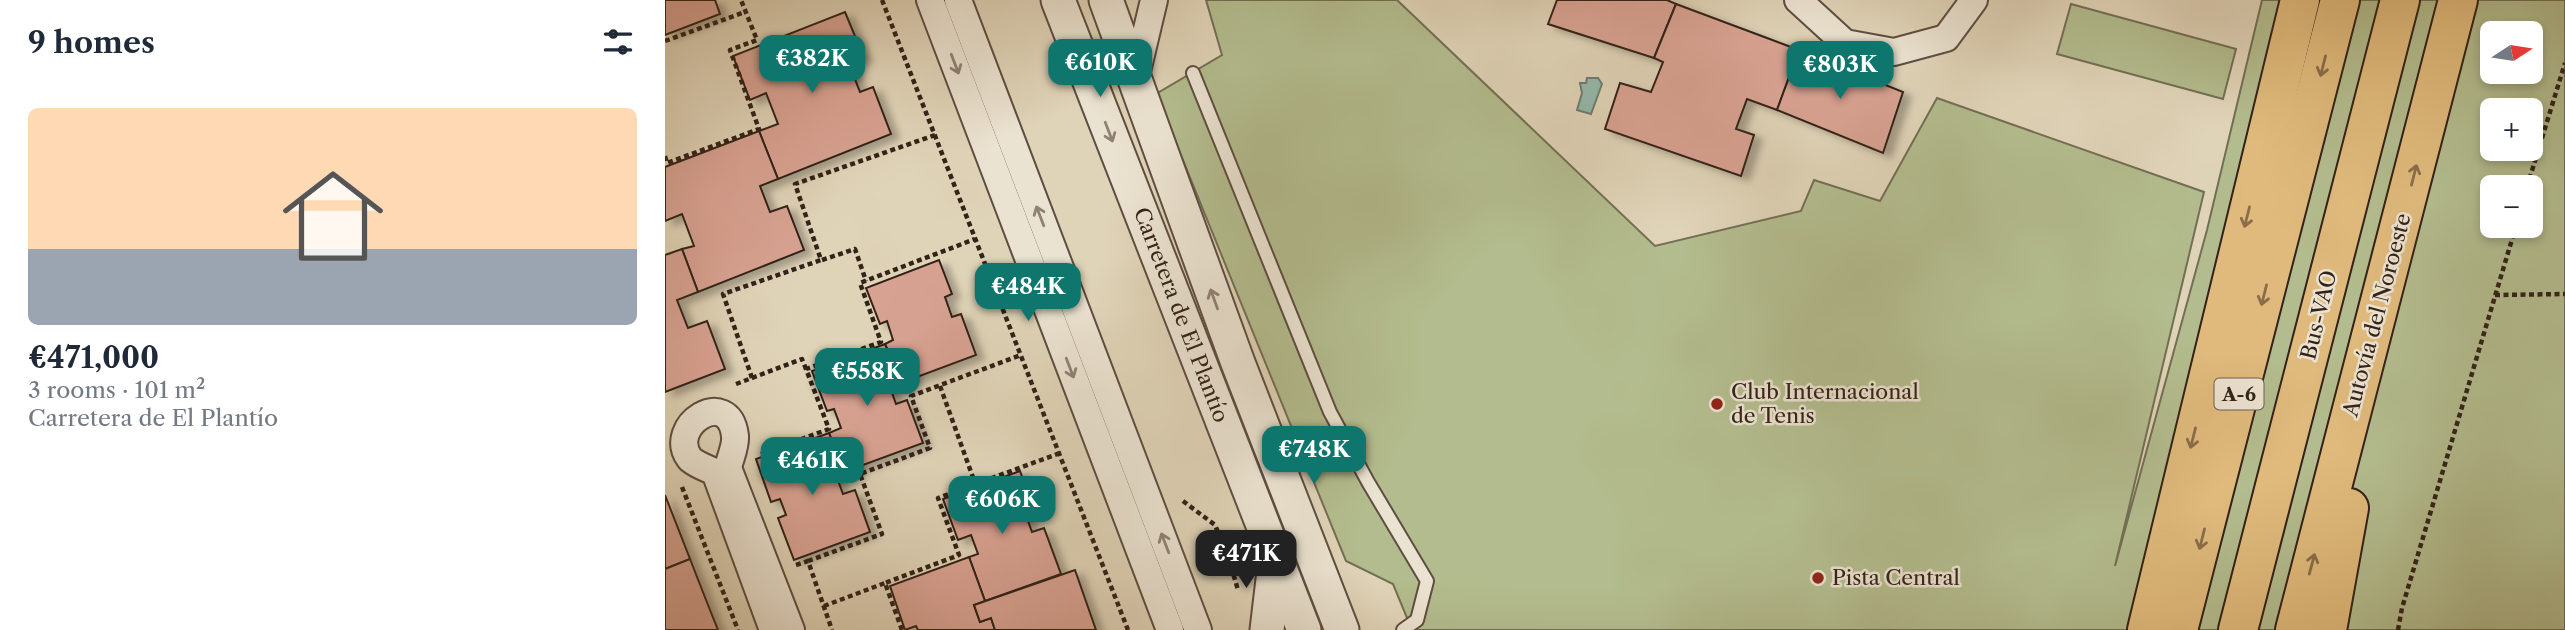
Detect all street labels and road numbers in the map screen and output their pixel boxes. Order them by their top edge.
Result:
street label: Carretera de El Plantío [1129,204,1234,426]
street label: Autovía del Noroeste [2337,210,2416,420]
street label: Bus-VAO [2295,268,2342,362]
road number: A-6 [2215,378,2263,410]

